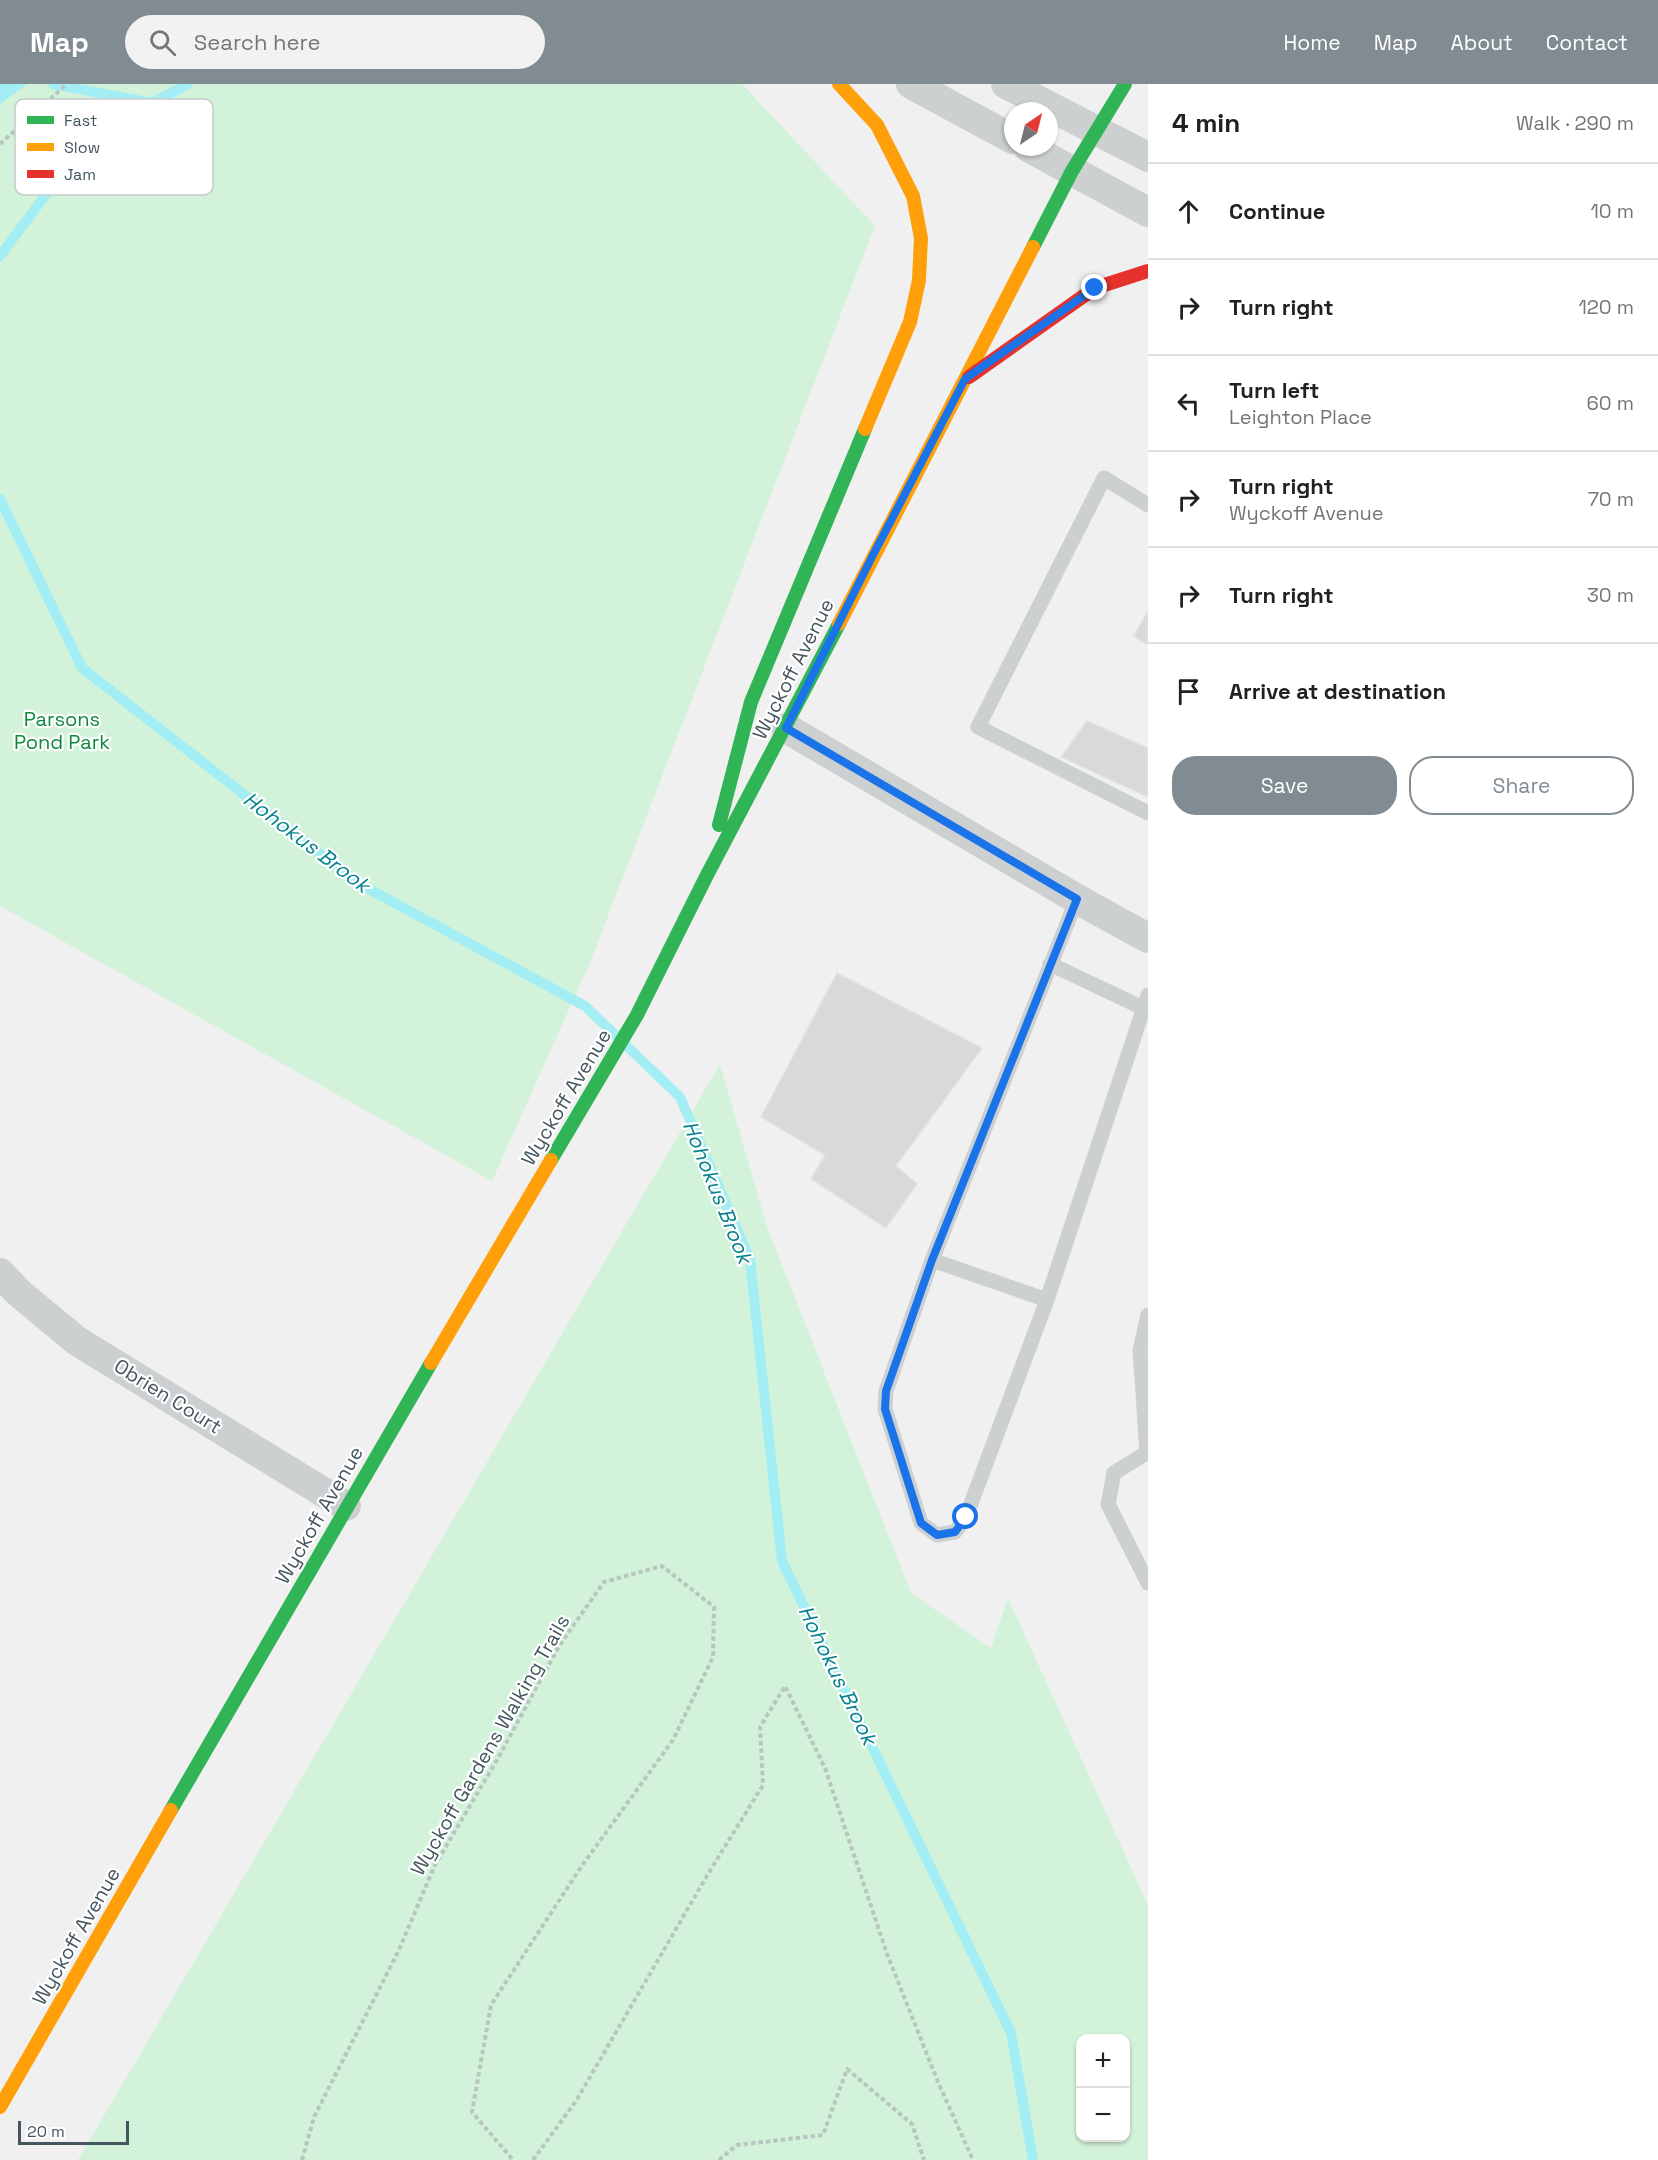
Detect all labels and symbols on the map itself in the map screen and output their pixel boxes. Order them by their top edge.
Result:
legend [15,99,213,195]
north arrow [1004,102,1058,156]
text: Fast [64,110,97,131]
text: Slow [64,137,100,158]
text: Jam [64,164,96,185]
route end [1081,274,1107,300]
street label: Wyckoff Avenue [746,594,840,744]
park label: Parsons Pond Park [14,706,110,755]
water label: Hohokus Brook [238,786,378,900]
street label: Wyckoff Avenue [515,1024,617,1170]
water label: Hohokus Brook [677,1117,760,1270]
street label: Obrien Court [109,1353,227,1439]
street label: Wyckoff Avenue [269,1442,369,1588]
route start [952,1503,978,1529]
water label: Hohokus Brook [793,1601,885,1752]
street label: Wyckoff Gardens Walking Trails [404,1610,576,1880]
street label: Wyckoff Avenue [26,1863,126,2009]
scale bar [18,2118,129,2146]

